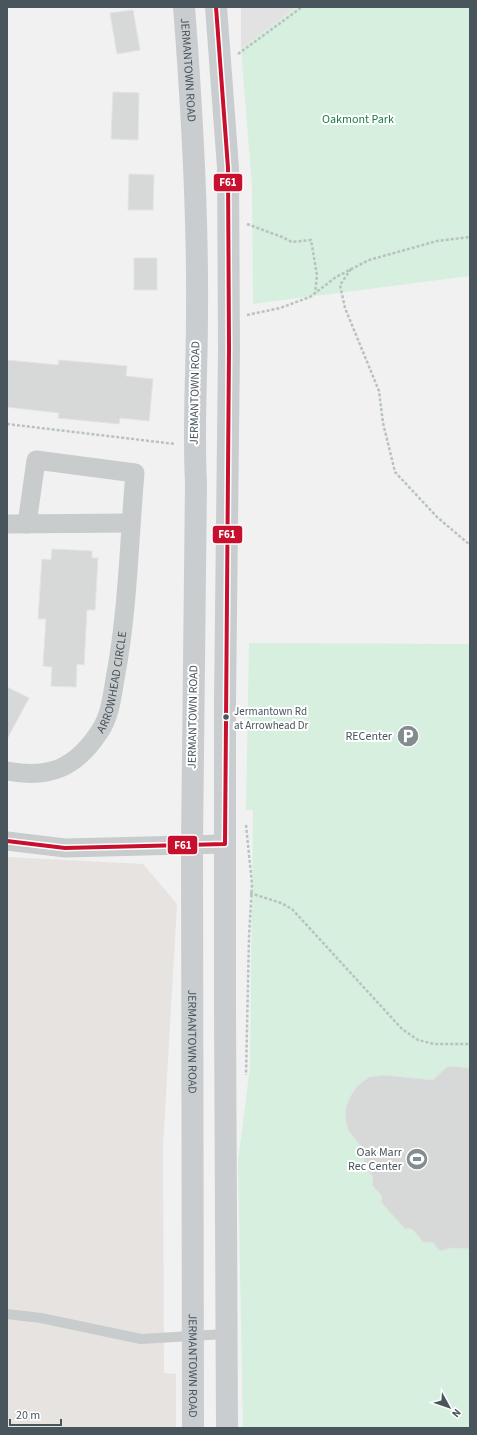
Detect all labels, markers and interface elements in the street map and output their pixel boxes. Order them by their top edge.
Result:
street label: JERMANTOWN ROAD [176,17,200,122]
park label: Oakmont Park [322,111,394,128]
line badge: F61 [213,173,243,192]
text: F61 [219,175,237,190]
street label: JERMANTOWN ROAD [186,341,204,445]
line badge: F61 [212,525,243,544]
text: F61 [218,527,236,542]
street label: ARROWHEAD CIRCLE [92,630,131,736]
street label: JERMANTOWN ROAD [184,665,202,769]
place label: Jermantown Rd at Arrowhead Dr [234,704,309,733]
marker: Jermantown Rd at Arrowhead Dr [221,712,231,722]
parking icon: RECenter [395,723,421,749]
place label: RECenter [345,728,393,745]
line badge: F61 [167,835,198,855]
text: F61 [174,838,192,853]
street label: JERMANTOWN ROAD [184,989,201,1094]
place label: Oak Marr Rec Center [348,1144,403,1175]
sports icon: Oak Marr Rec Center [404,1146,430,1172]
street label: JERMANTOWN ROAD [184,1313,201,1418]
north arrow [429,1387,469,1427]
scale bar [10,1401,61,1427]
text: N [448,1405,464,1421]
text: 20 m [16,1407,40,1424]

